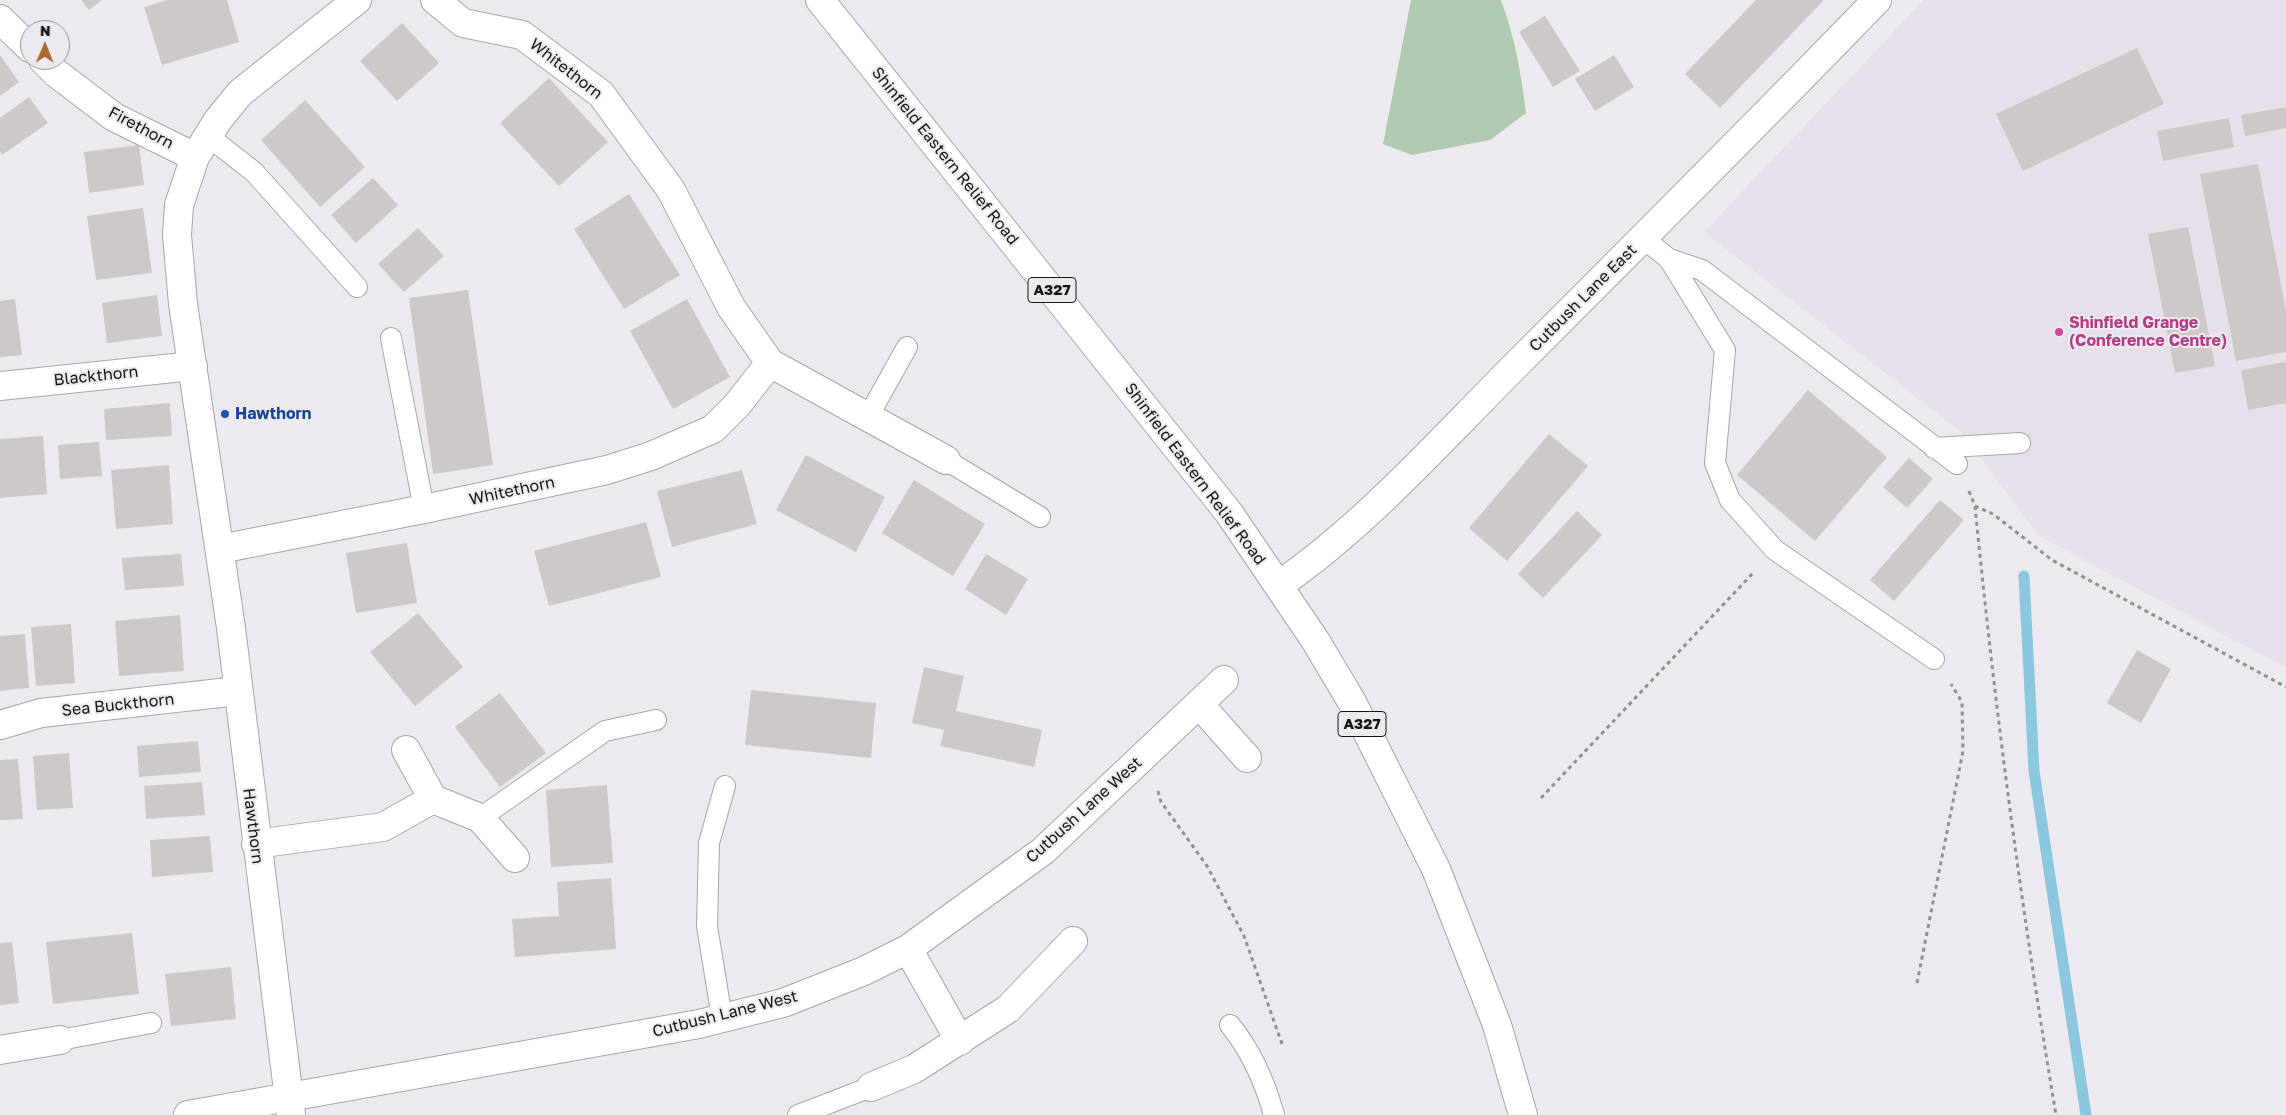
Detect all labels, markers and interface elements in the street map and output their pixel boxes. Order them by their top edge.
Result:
north arrow [20,20,70,70]
text: N [40,22,51,39]
street label: Whitethorn [526,35,606,103]
street label: Shinfield Eastern Relief Road [867,63,1023,249]
street label: Firethorn [105,103,177,153]
street label: Cutbush Lane East [1525,240,1641,356]
road number: A327 [1028,278,1076,302]
place label: Shinfield Grange (Conference Centre) [2069,313,2227,351]
marker: Shinfield Grange (Conference Centre) [2053,326,2065,338]
street label: Blackthorn [53,362,139,390]
street label: Shinfield Eastern Relief Road [1120,379,1270,569]
place label: Hawthorn [235,404,311,424]
marker: Hawthorn [219,408,231,420]
street label: Whitethorn [467,473,557,509]
street label: Sea Buckthorn [61,690,175,720]
road number: A327 [1338,712,1386,736]
street label: Cutbush Lane West [1022,753,1146,867]
street label: Hawthorn [239,787,267,865]
street label: Cutbush Lane West [650,987,800,1041]

